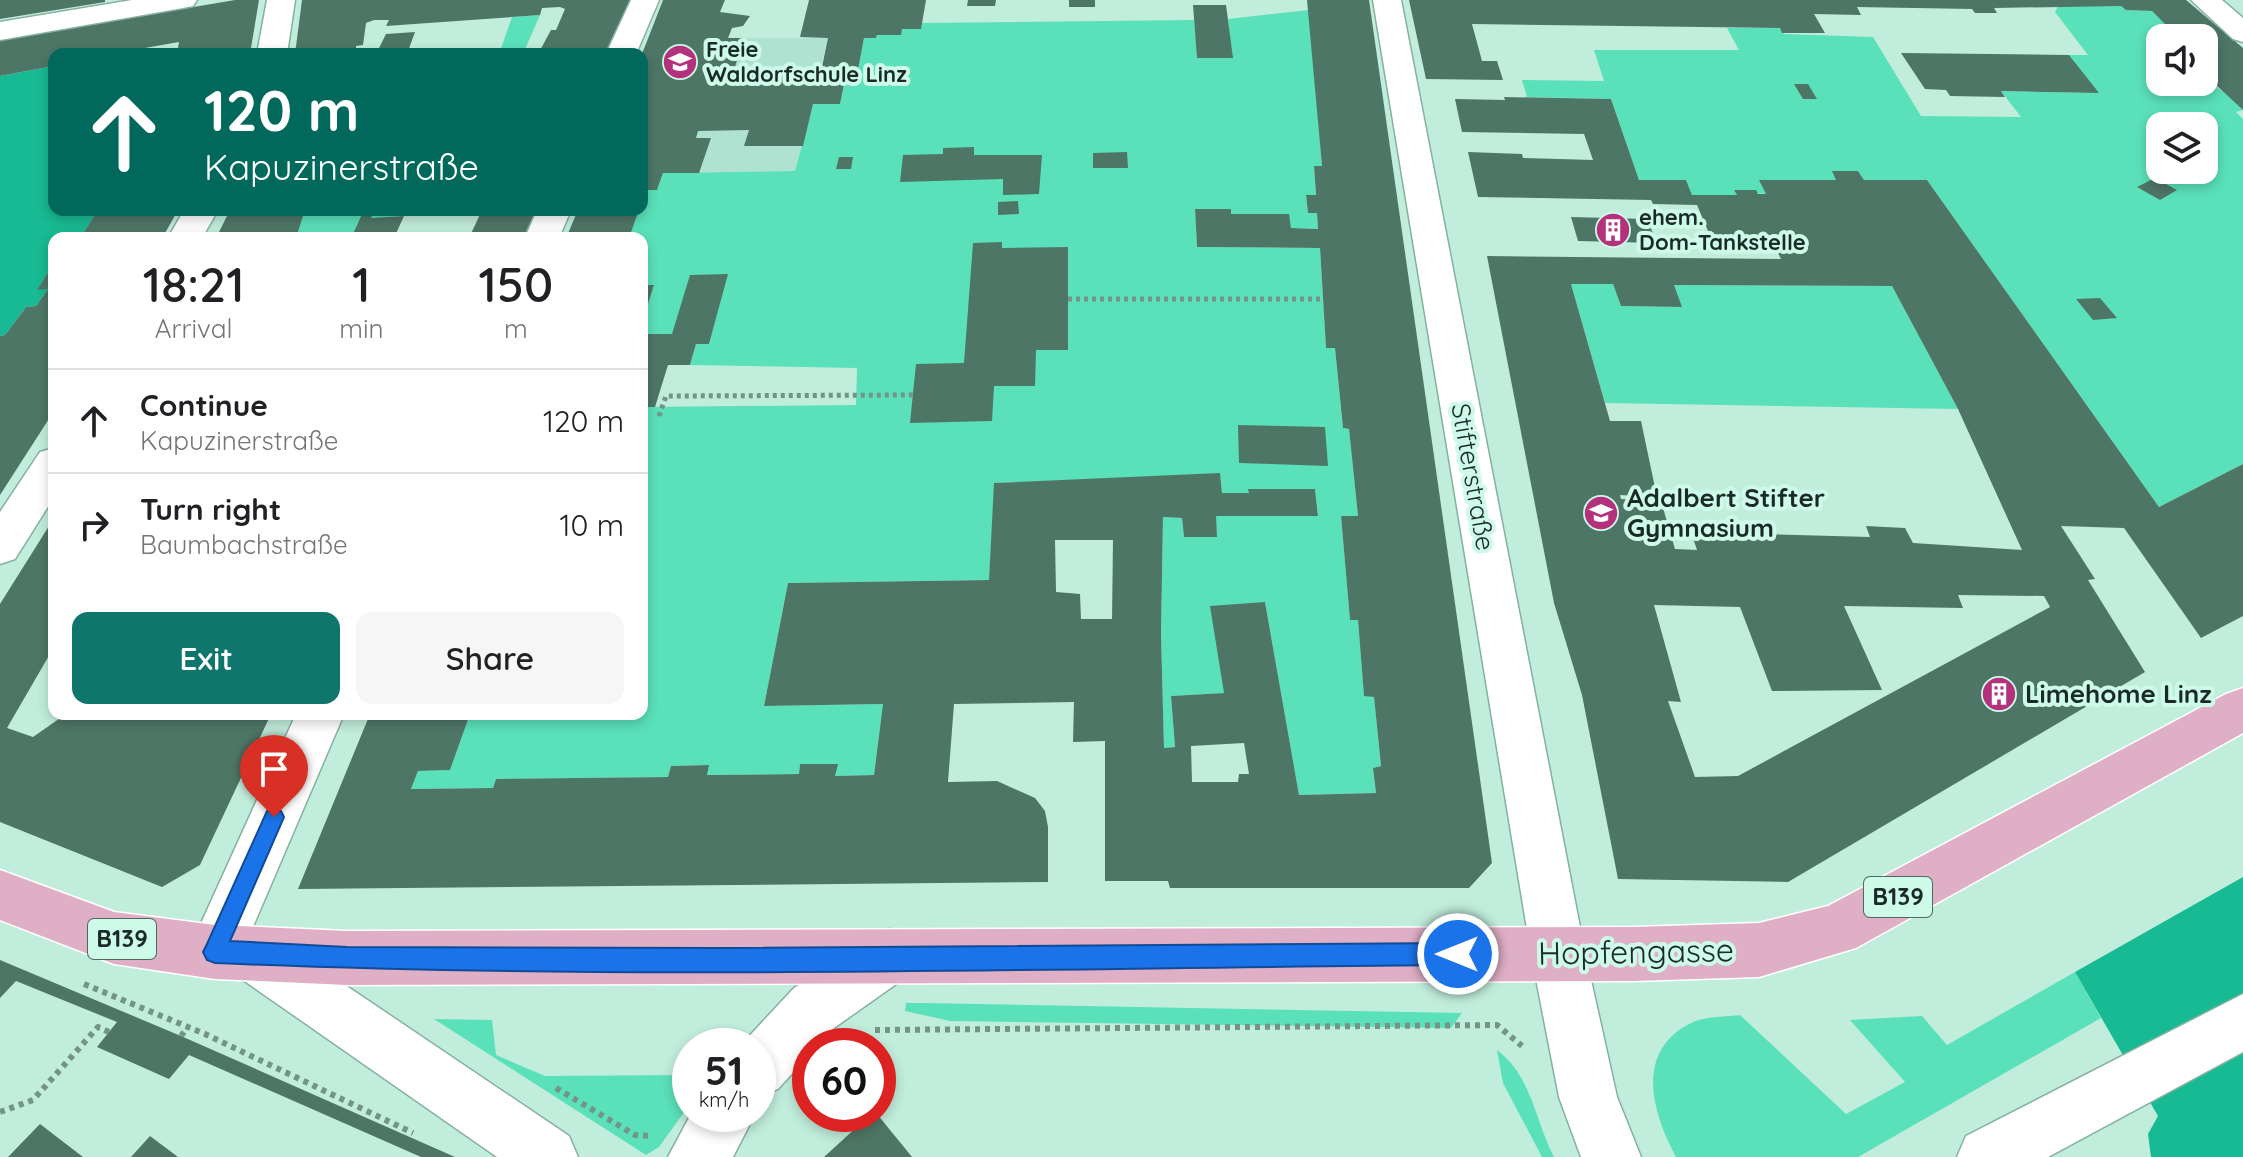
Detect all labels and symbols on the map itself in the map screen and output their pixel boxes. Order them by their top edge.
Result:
place label: Freie Waldorfschule Linz [706,35,907,88]
school or university icon: Freie Waldorfschule Linz [661,43,699,81]
place label: ehem. Dom-Tankstelle [1639,203,1806,256]
building icon: ehem. Dom-Tankstelle [1594,211,1632,249]
street label: Stifterstraße [1444,401,1503,553]
place label: Adalbert Stifter Gymnasium [1627,481,1825,544]
school or university icon: Adalbert Stifter Gymnasium [1582,494,1620,532]
building icon: Limehome Linz [1980,675,2018,713]
place label: Limehome Linz [2025,677,2212,710]
pin [240,735,308,817]
road number: B139 [1864,877,1932,917]
position arrow [1416,912,1500,996]
road number: B139 [88,919,156,959]
street label: Hopfengasse [1538,929,1734,973]
speed limit sign: 60 [792,1028,896,1132]

